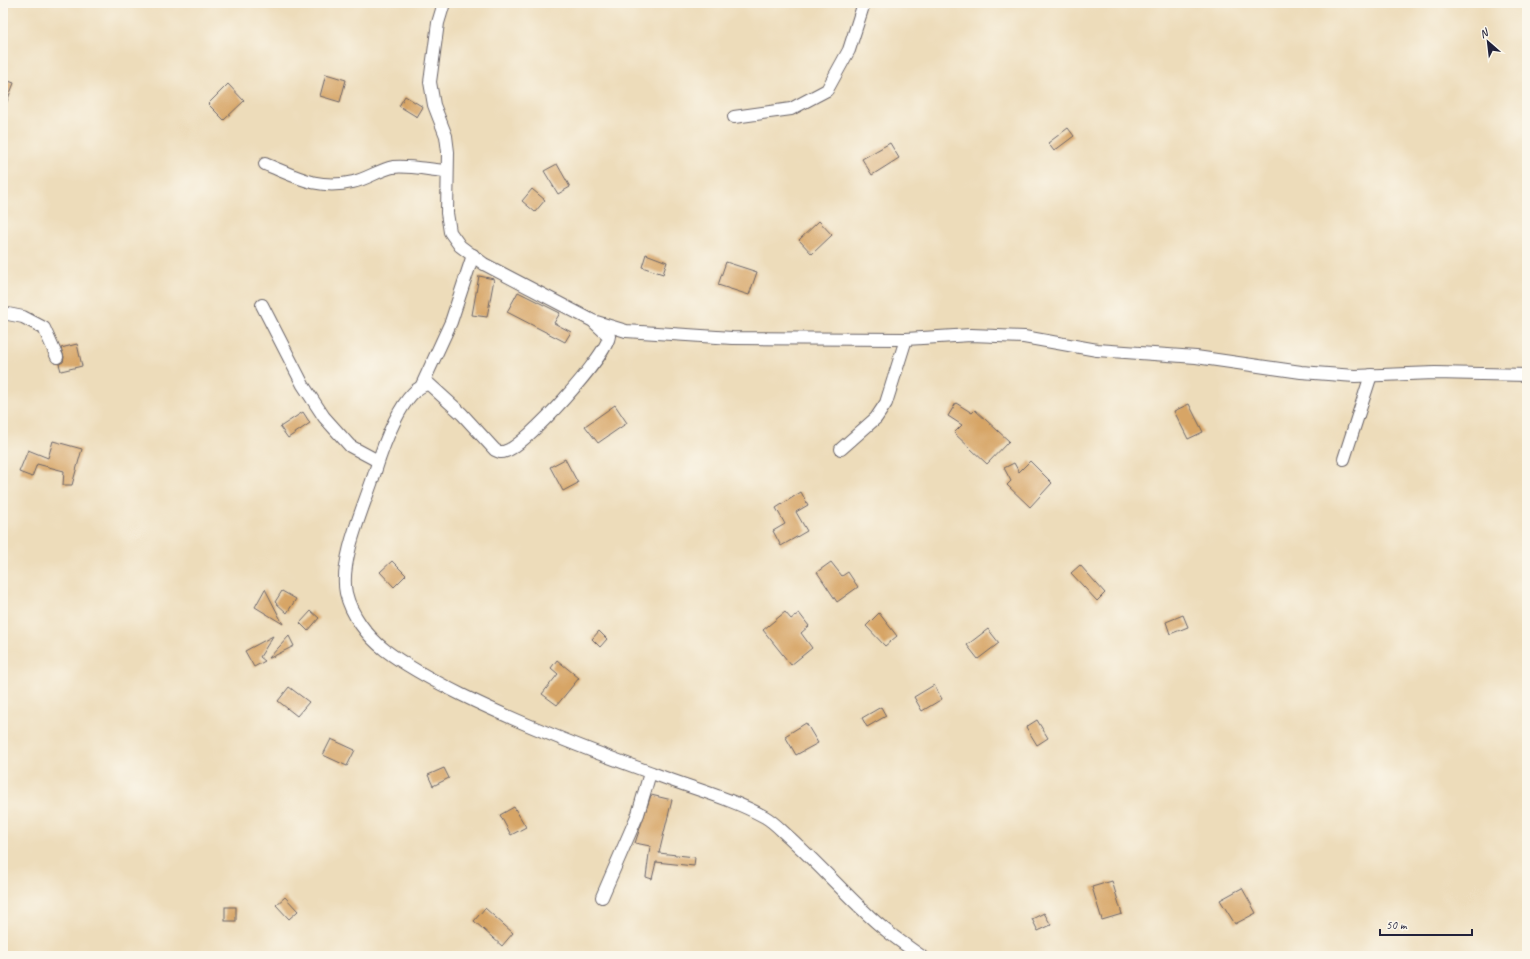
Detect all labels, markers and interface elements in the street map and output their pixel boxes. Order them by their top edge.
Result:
north arrow [1468,22,1508,62]
text: N [1477,24,1492,41]
scale bar [1380,911,1472,937]
text: 50 m [1386,917,1408,933]

